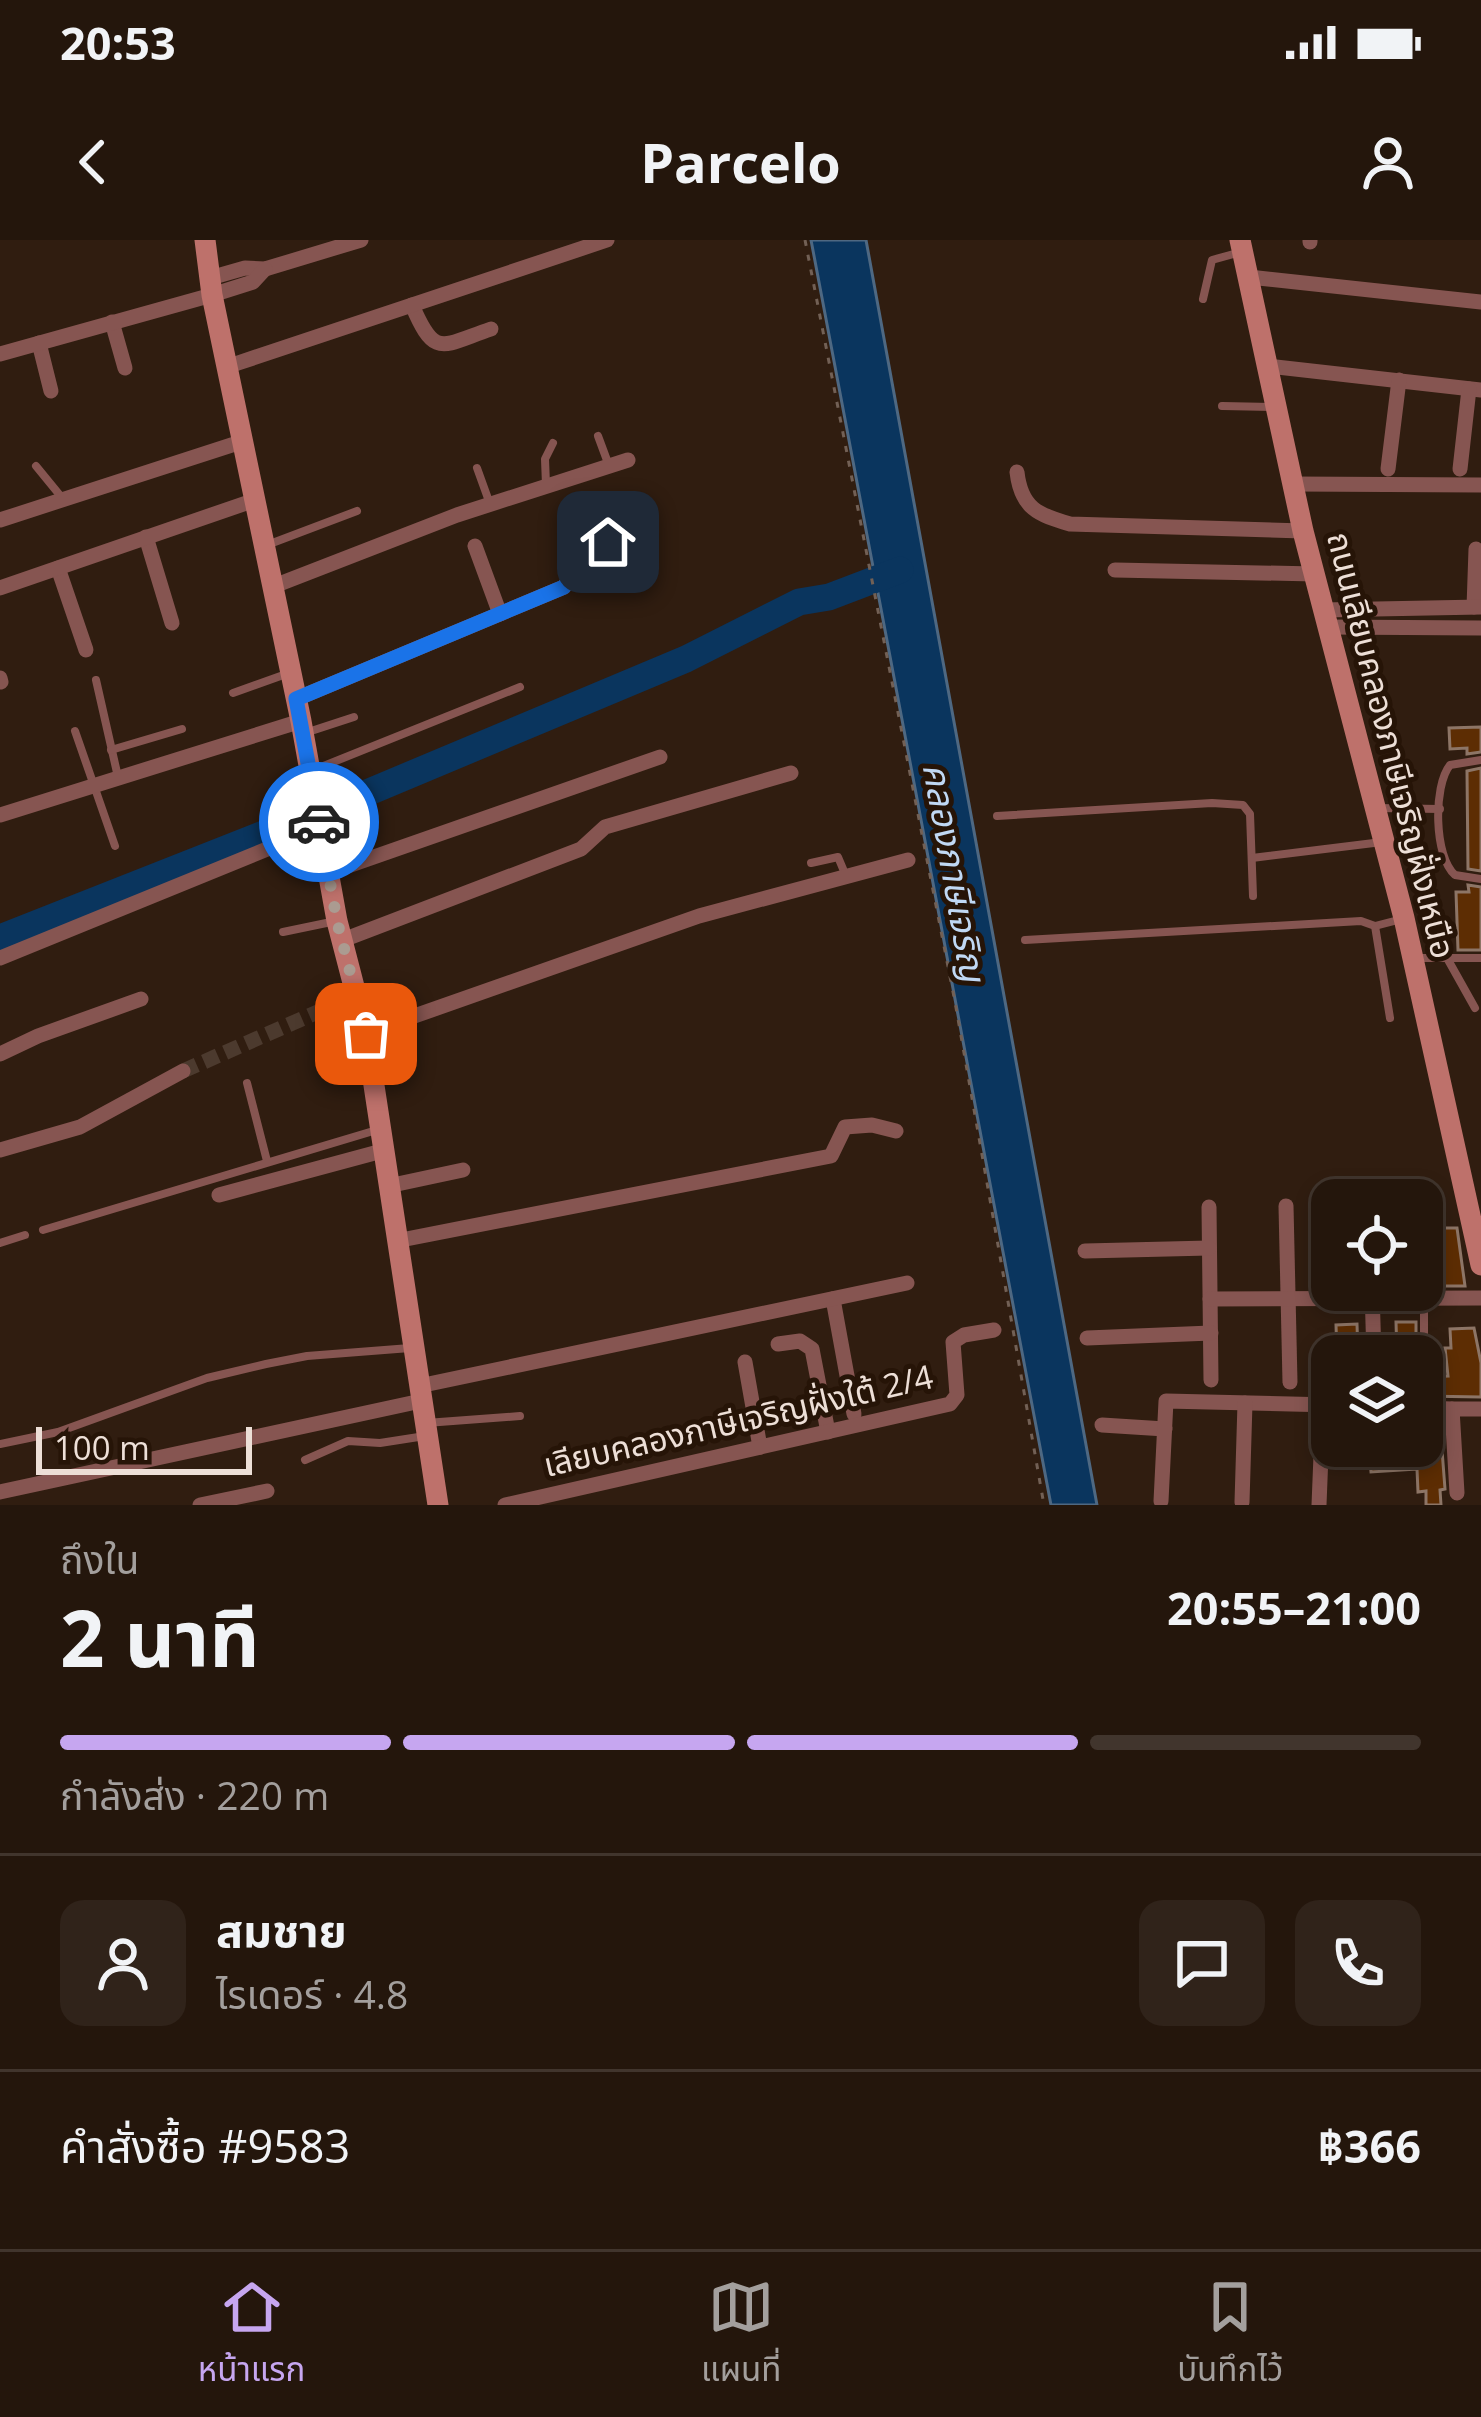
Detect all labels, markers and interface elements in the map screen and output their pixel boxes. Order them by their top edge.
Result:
text: 20:53 [60,12,176,73]
text: Parcelo [640,125,841,199]
icon: back [60,129,126,195]
icon: person [1355,129,1421,195]
pin [557,491,659,593]
icon: home [575,509,641,575]
street label: ถนนเลียบคลองภาษีเจริญฝั่งเหนือ [1317,527,1467,963]
water label: คลองภาษีเจริญ [912,759,999,987]
courier [259,762,379,882]
icon: car [286,789,352,855]
pin [315,983,417,1085]
icon: bag [333,1001,399,1067]
map controls [1311,1179,1443,1467]
button: locate [1311,1179,1443,1311]
button: layers [1311,1335,1443,1467]
street label: เลียบคลองภาษีเจริญฝั่งใต้ 2/4 [539,1353,937,1487]
scale bar [36,1421,252,1474]
text: 100 m [54,1425,150,1470]
text: ถึงใน [60,1532,139,1585]
text: 20:55–21:00 [1167,1577,1421,1638]
text: 2 นาที [60,1584,259,1690]
text: กำลังส่ง · 220 m [60,1768,329,1821]
text: สมชาย [216,1899,347,1960]
button: person [60,1900,186,2026]
button: chat [1139,1900,1265,2026]
button: phone [1295,1900,1421,2026]
text: ไรเดอร์ · 4.8 [216,1967,408,2020]
text: คำสั่งซื้อ #9583 [60,2115,350,2176]
text: ฿366 [1318,2115,1421,2176]
tab: หน้าแรก [198,2274,305,2396]
tab: แผนที่ [701,2274,781,2396]
tab: บันทึกไว้ [1177,2274,1283,2396]

